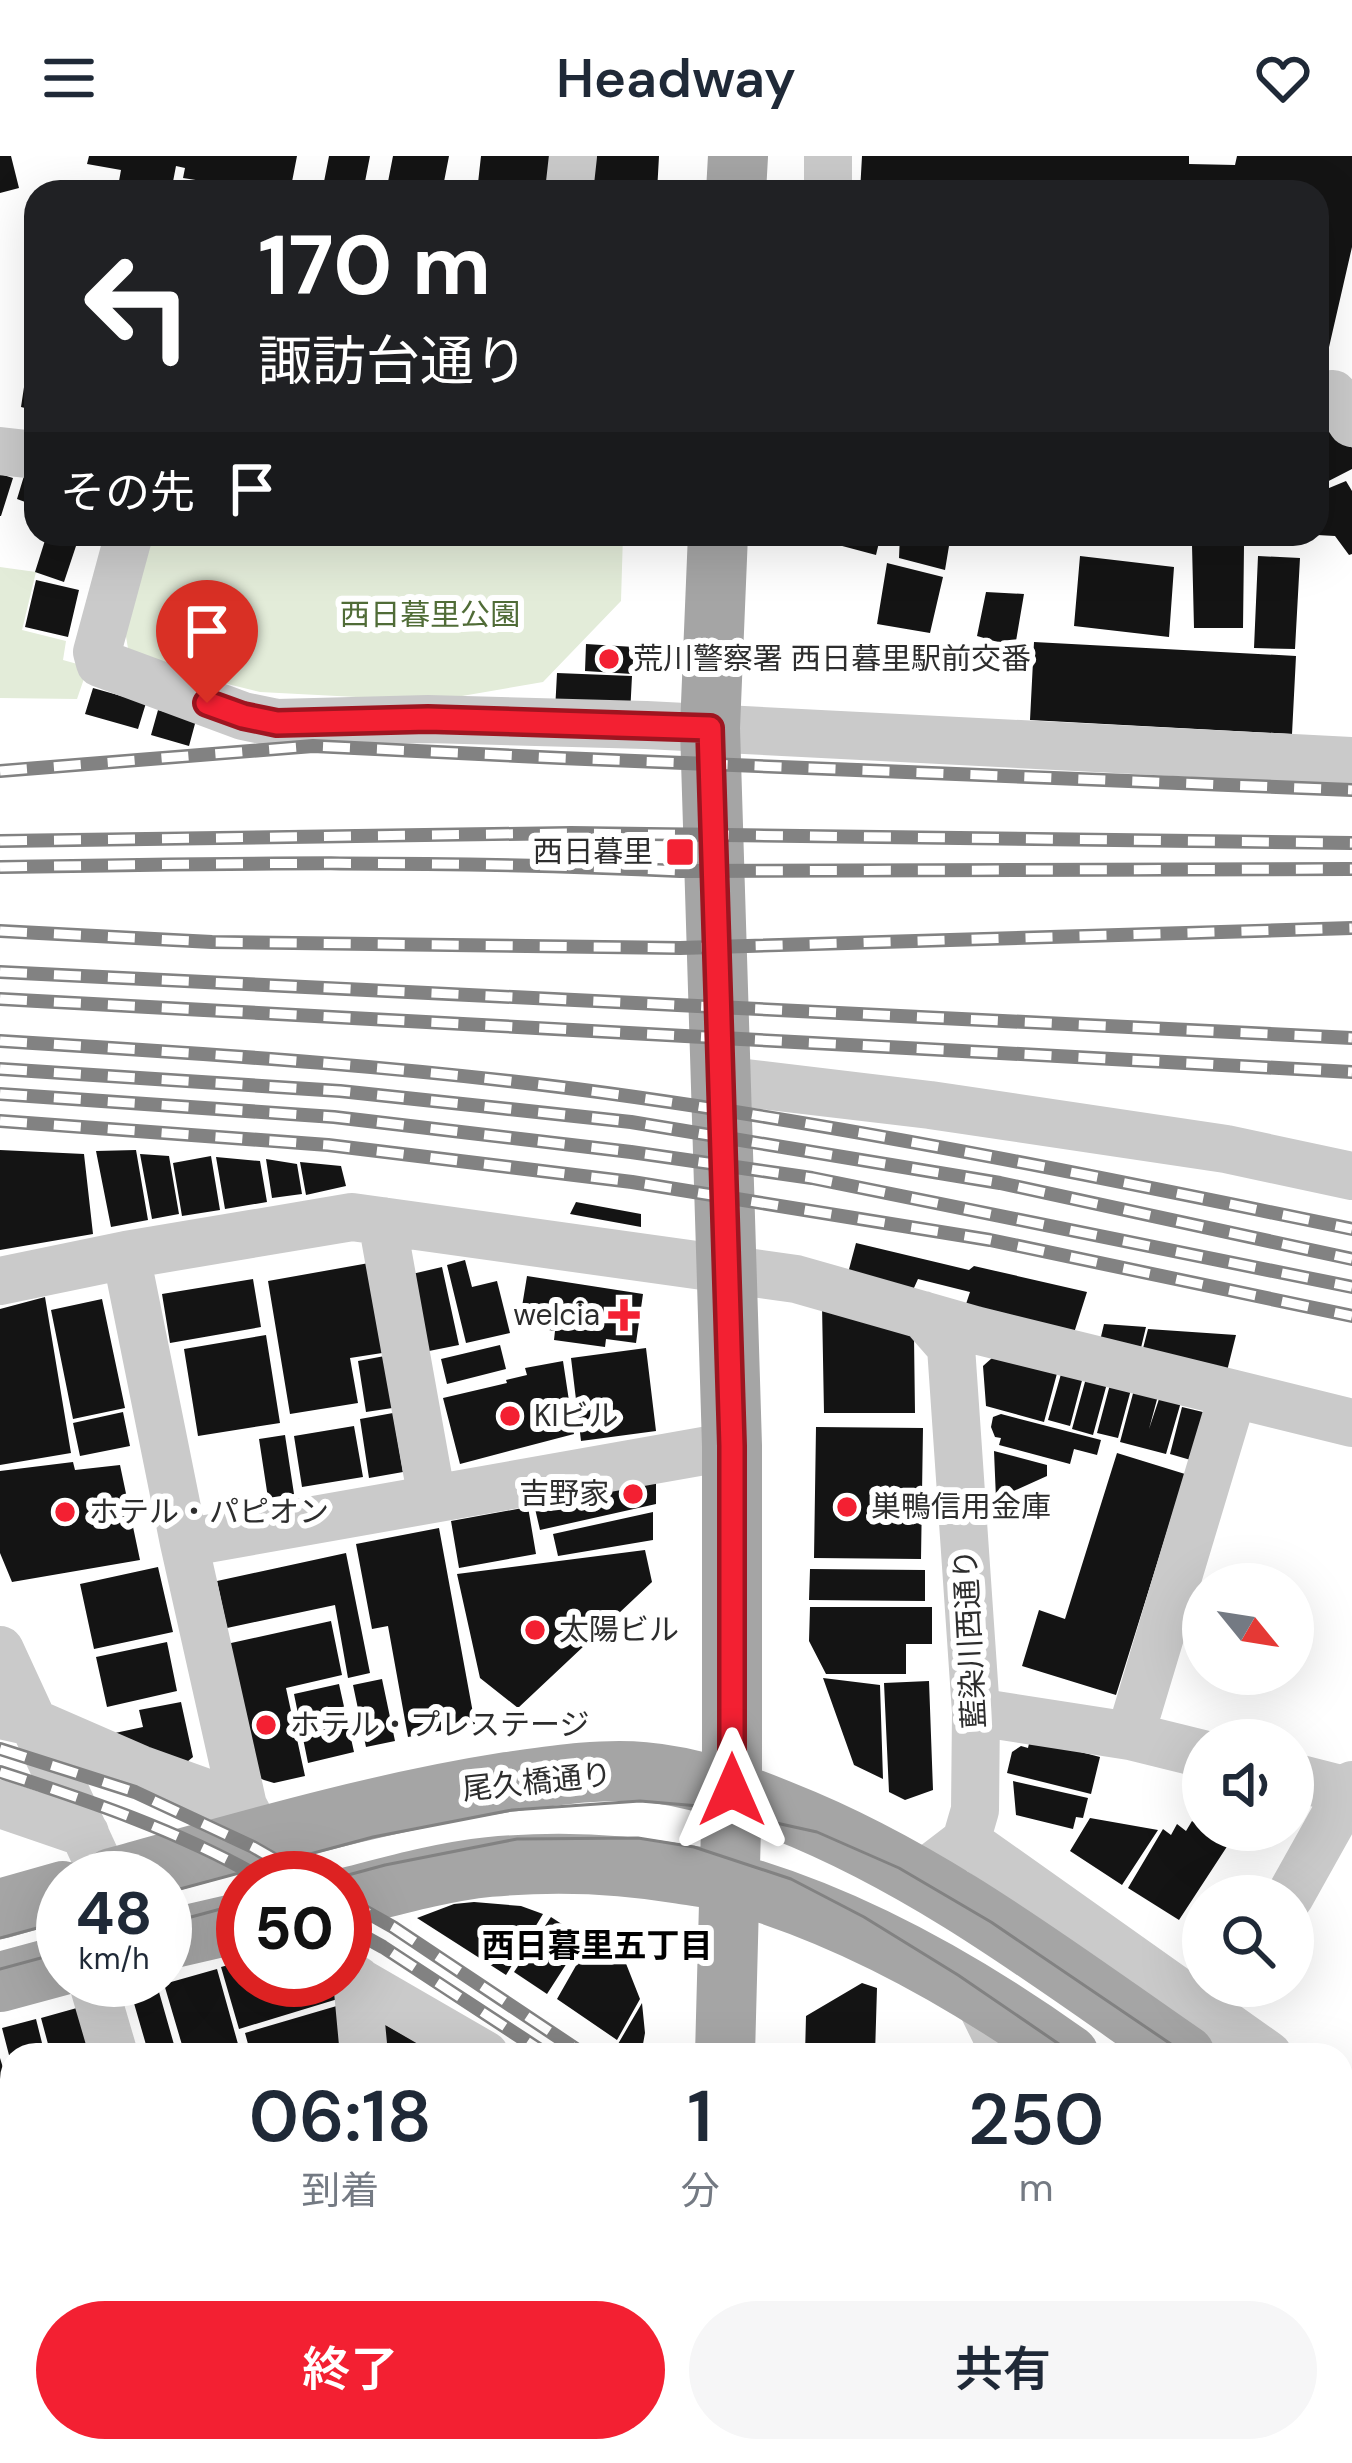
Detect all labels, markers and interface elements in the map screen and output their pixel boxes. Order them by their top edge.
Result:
text: Headway [556,43,796,114]
icon: menu [36,45,102,111]
icon: heart [1250,45,1316,111]
text: 170 m [258,211,491,320]
icon: left [60,228,216,384]
text: 諏訪台通り [258,326,528,397]
icon: arrive [219,456,285,522]
text: その先 [60,463,195,522]
pin [156,580,258,703]
park label: 西日暮里公園 [340,595,520,634]
icon: arrive [174,598,240,664]
place label: 荒川警察署 西日暮里駅前交番 [633,639,1031,678]
marker: 荒川警察署 西日暮里駅前交番 [596,646,622,672]
place label: 西日暮里 [533,832,653,871]
marker: 西日暮里 [664,836,696,868]
place label: welcia [513,1295,600,1334]
marker: welcia [611,1302,637,1328]
place label: KIビル [534,1396,619,1435]
marker: KIビル [497,1403,523,1429]
place label: 吉野家 [519,1474,609,1513]
marker: 吉野家 [620,1481,646,1507]
place label: 巣鴨信用金庫 [871,1487,1051,1526]
place label: ホテル・パピオン [89,1492,329,1531]
marker: 巣鴨信用金庫 [834,1494,860,1520]
marker: ホテル・パピオン [52,1499,78,1525]
street label: 藍染川西通り [945,1548,994,1730]
north arrow [1182,1563,1314,1695]
map controls [1182,1563,1314,2007]
place label: 太陽ビル [559,1610,679,1649]
marker: 太陽ビル [522,1617,548,1643]
place label: ホテル・プレステージ [290,1705,589,1744]
marker: ホテル・プレステージ [253,1712,279,1738]
button: sound [1182,1719,1314,1851]
position arrow [669,1727,795,1853]
street label: 尾久橋通り [460,1754,614,1809]
speed limit sign: 50 [216,1851,372,2007]
text: 48 [76,1874,152,1953]
button: search [1182,1875,1314,2007]
district label: 西日暮里五丁目 [482,1924,713,1967]
text: km/h [79,1939,149,1978]
text: 06:18 [249,2070,432,2163]
text: 1 [687,2070,712,2163]
text: 250 [968,2073,1104,2166]
text: m [1019,2162,1054,2213]
text: 到着 [301,2165,379,2216]
text: 分 [680,2165,719,2216]
button: 終了 [36,2301,665,2439]
button: 共有 [689,2301,1317,2439]

